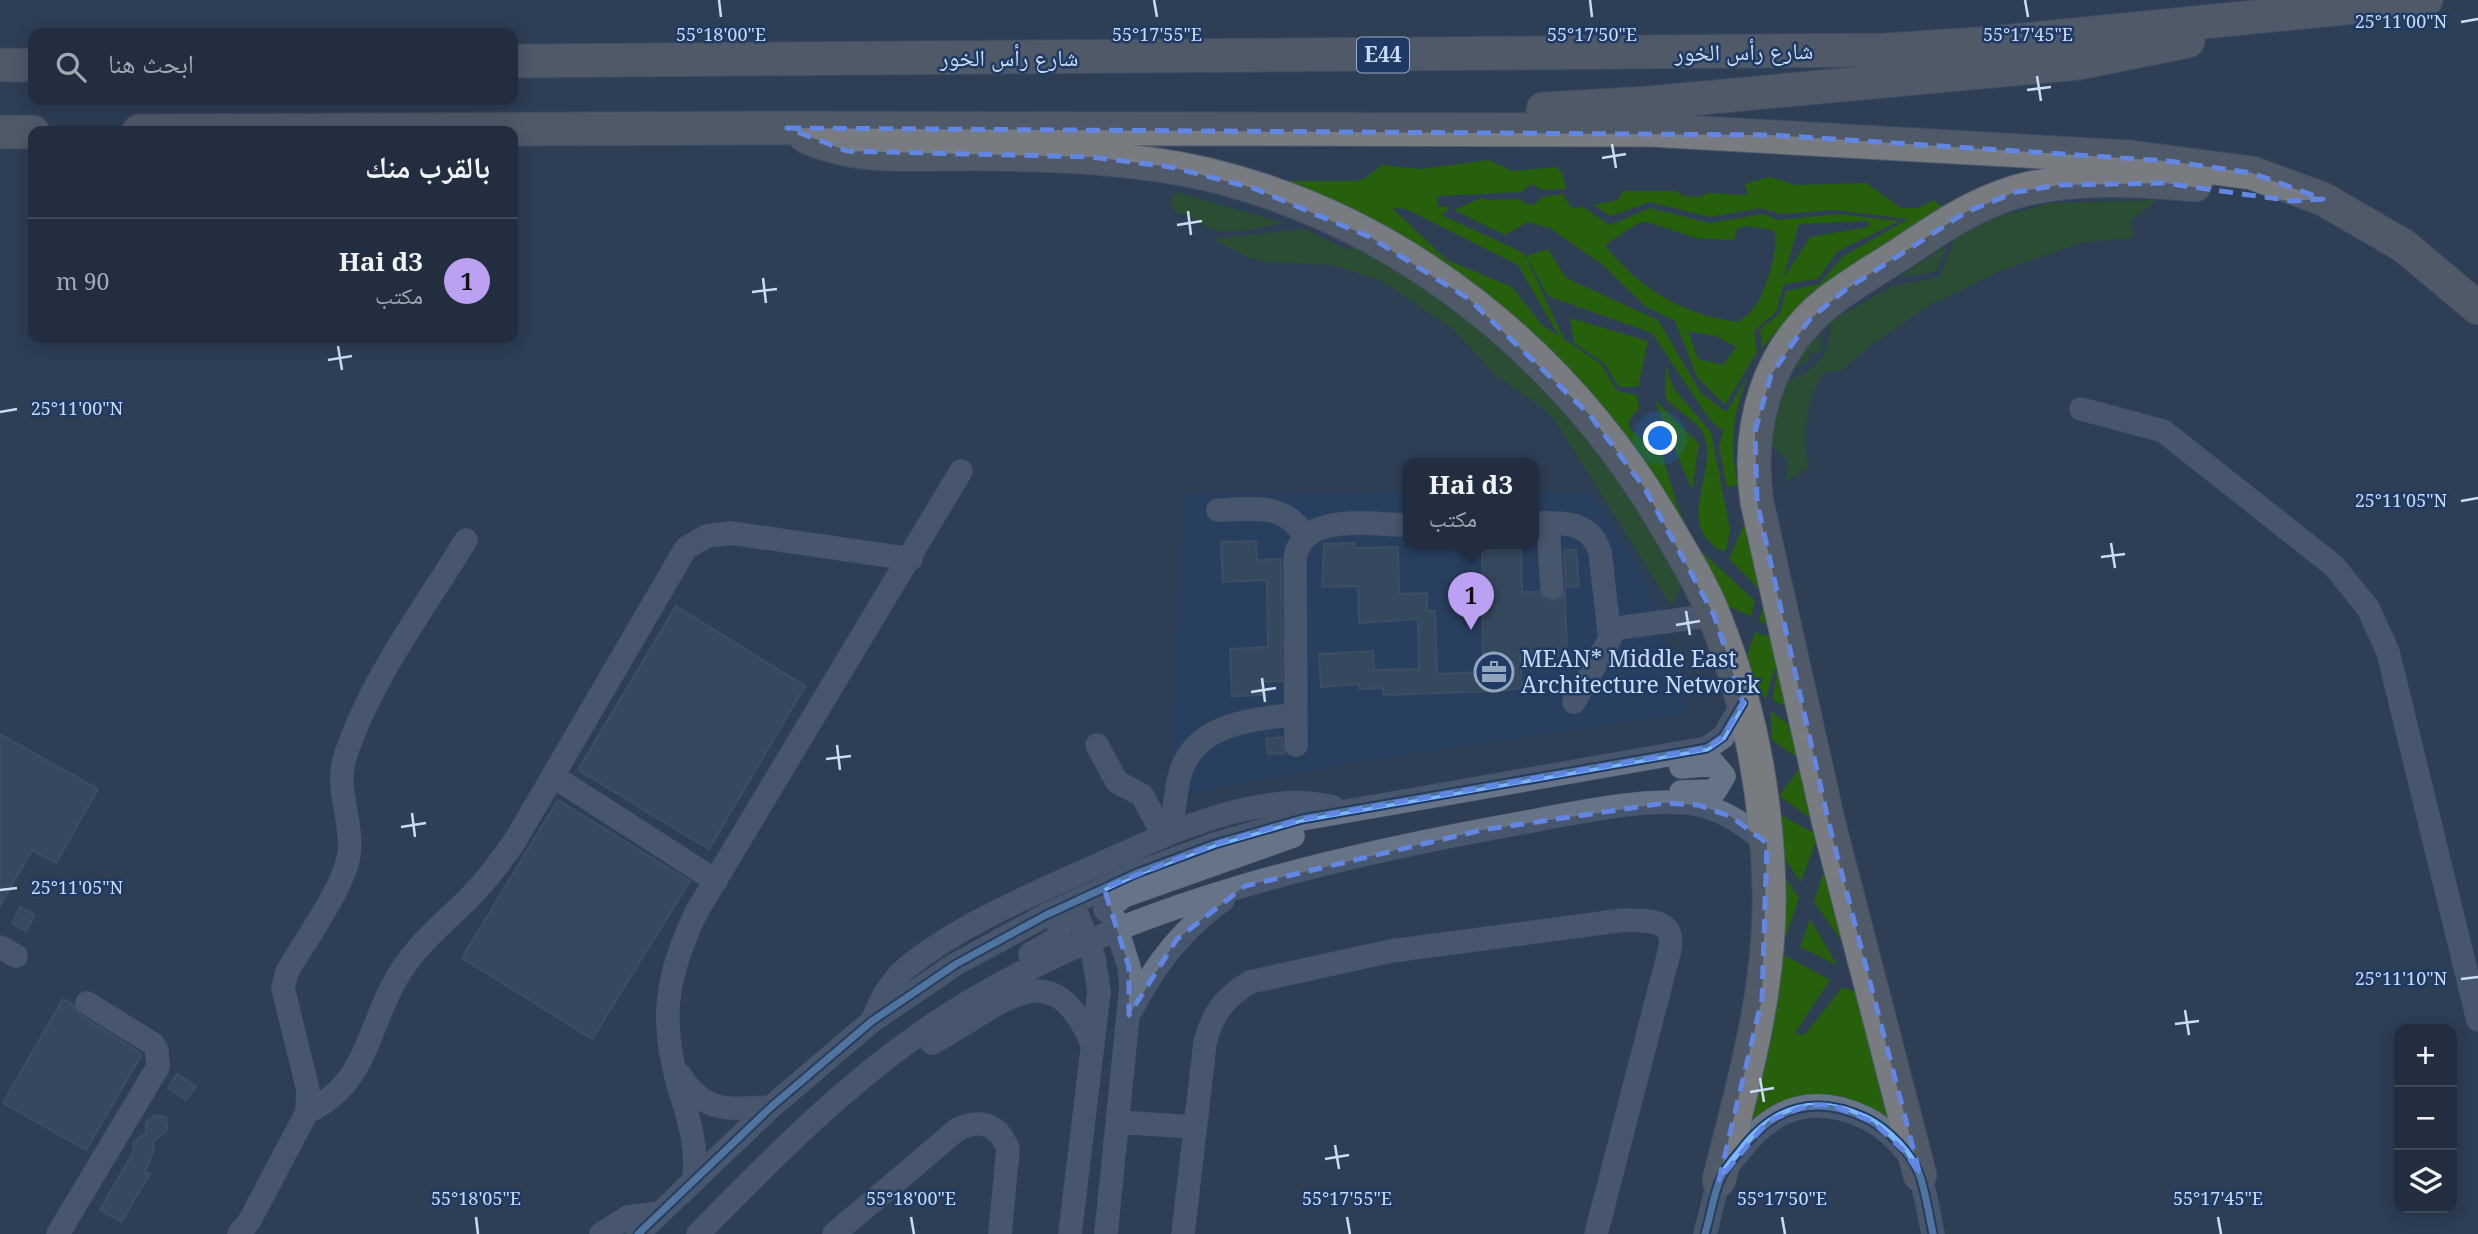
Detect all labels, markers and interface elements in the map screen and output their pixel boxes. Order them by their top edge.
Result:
text: 25°11'00"N [2355,9,2448,33]
text: 55°18'00"E [676,22,766,46]
text: 55°17'55"E [1112,22,1202,46]
text: 55°17'50"E [1547,22,1637,46]
text: 55°17'45"E [1983,22,2073,46]
search box [28,28,518,105]
street label: شارع رأس الخور [1673,34,1814,68]
road number: E44 [1357,38,1409,72]
street label: شارع رأس الخور [939,41,1078,73]
text: ابحث هنا [108,45,194,81]
icon: search [52,48,90,86]
text: بالقرب منك [365,146,490,187]
text: Hai d3 [339,243,423,279]
text: 90 m [56,265,109,297]
text: 1 [461,265,474,297]
text: مكتب [375,279,423,311]
text: 25°11'00"N [31,396,124,420]
your location [1643,421,1677,455]
popup [1403,458,1539,549]
text: Hai d3 [1429,466,1513,502]
text: 25°11'05"N [2355,488,2448,512]
text: مكتب [1429,502,1477,534]
pin: 1 [1448,572,1494,630]
place label: MEAN* Middle East Architecture Network [1521,642,1761,700]
office icon: MEAN* Middle East Architecture Network [1473,651,1515,693]
text: 25°11'05"N [31,875,124,899]
text: 25°11'10"N [2355,966,2448,990]
map controls [2394,1024,2457,1213]
button: + [2394,1024,2457,1087]
button: − [2394,1087,2457,1150]
button: layers [2394,1150,2457,1213]
text: 55°18'05"E [431,1186,521,1210]
text: 55°18'00"E [866,1186,956,1210]
text: 55°17'55"E [1302,1186,1392,1210]
text: 55°17'50"E [1737,1186,1827,1210]
text: 55°17'45"E [2173,1186,2263,1210]

